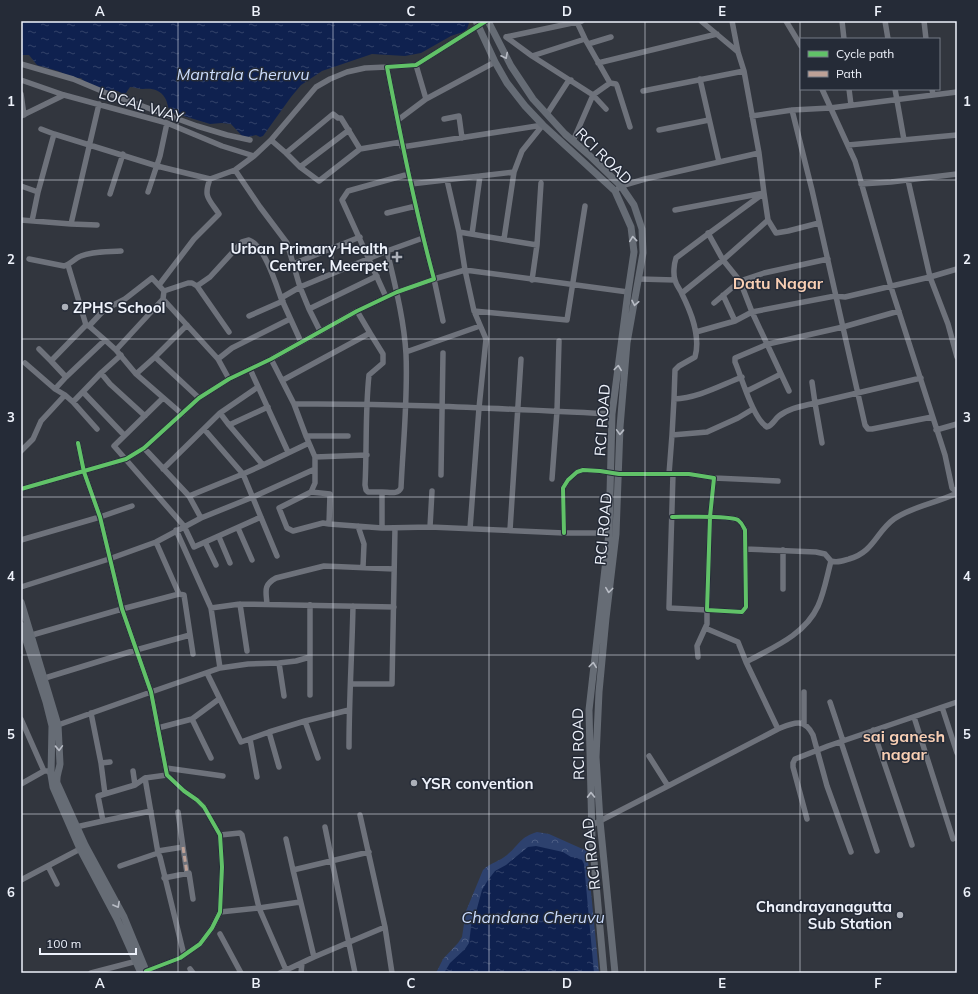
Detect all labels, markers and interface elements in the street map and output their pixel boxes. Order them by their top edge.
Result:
text: A [95,3,105,19]
text: B [252,3,261,19]
text: C [407,3,416,19]
text: D [562,3,572,19]
text: E [718,3,726,19]
text: F [874,3,882,19]
legend [800,38,940,90]
text: Cycle path [836,46,894,61]
one-way arrow [501,52,508,59]
water label: Mantrala Cheruvu [176,64,310,84]
text: Path [836,66,862,81]
street label: LOCAL WAY [96,83,186,127]
text: 1 [7,93,15,109]
text: 1 [963,93,971,109]
street label: RCI ROAD [572,124,636,188]
one-way arrow [628,236,637,242]
place label: Urban Primary Health Centrer, Meerpet [230,239,388,275]
text: 2 [7,251,15,267]
marker: Urban Primary Health Centrer, Meerpet [391,251,403,263]
text: 2 [963,251,971,267]
district label: Datu Nagar [733,273,824,293]
place label: ZPHS School [73,298,165,317]
one-way arrow [631,300,639,306]
marker: ZPHS School [60,302,70,312]
one-way arrow [613,365,622,371]
street label: RCI ROAD [590,383,614,457]
text: 3 [7,409,15,425]
text: 3 [963,409,971,425]
one-way arrow [616,429,624,435]
street label: RCI ROAD [590,492,616,566]
text: 4 [7,568,15,584]
text: 4 [963,568,971,584]
one-way arrow [605,587,614,593]
one-way arrow [589,662,598,668]
street label: RCI ROAD [568,708,588,780]
text: 5 [7,726,15,742]
district label: sai ganesh nagar [863,726,945,764]
text: 5 [963,726,971,742]
one-way arrow [55,745,63,751]
place label: YSR convention [421,774,533,793]
marker: YSR convention [409,778,419,788]
one-way arrow [587,792,595,798]
street label: RCI ROAD [578,817,604,891]
text: 6 [7,884,15,900]
text: 6 [963,884,971,900]
place label: Chandrayanagutta Sub Station [756,897,892,933]
one-way arrow [112,901,120,908]
water label: Chandana Cheruvu [461,907,605,927]
marker: Chandrayanagutta Sub Station [895,910,905,920]
scale bar [40,930,136,956]
text: 100 m [46,936,81,951]
text: A [95,975,105,991]
text: B [252,975,261,991]
text: C [407,975,416,991]
text: D [562,975,572,991]
text: E [718,975,726,991]
text: F [874,975,882,991]

